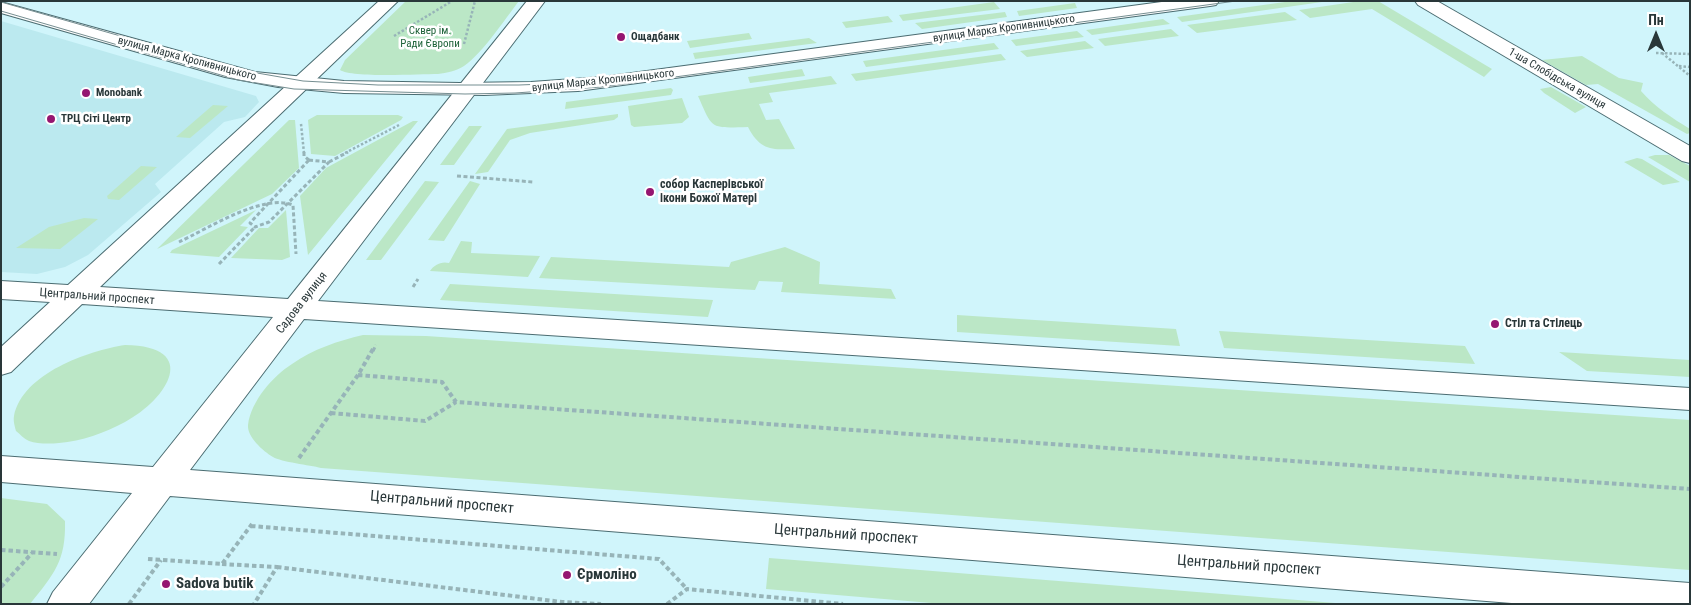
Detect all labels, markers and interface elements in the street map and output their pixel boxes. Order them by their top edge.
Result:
north arrow [1631,10,1681,60]
text: Пн [1648,12,1664,28]
street label: вулиця Марка Кропивницького [932,13,1076,45]
park label: Сквер ім. Ради Європи [400,24,460,50]
place label: Ощадбанк [631,30,680,44]
marker: Ощадбанк [615,31,627,43]
street label: вулиця Марка Кропивницького [116,34,258,84]
street label: 1-ша Слобідська вулиця [1506,46,1608,112]
street label: вулиця Марка Кропивницького [531,67,675,95]
place label: Monobank [96,86,142,100]
marker: Monobank [80,87,92,99]
place label: ТРЦ Сіті Центр [61,112,131,126]
marker: ТРЦ Сіті Центр [45,113,57,125]
place label: собор Касперівської ікони Божої Матері [660,178,763,206]
marker: собор Касперівської ікони Божої Матері [644,186,656,198]
street label: Садова вулиця [273,269,331,337]
street label: Центральний проспект [39,286,155,308]
place label: Стіл та Стілець [1505,317,1582,331]
marker: Стіл та Стілець [1489,318,1501,330]
street label: Центральний проспект [369,488,515,518]
street label: Центральний проспект [773,521,919,549]
street label: Центральний проспект [1176,552,1322,580]
place label: Єрмоліно [577,566,637,584]
marker: Єрмоліно [561,569,573,581]
place label: Sadova butik [176,575,253,593]
marker: Sadova butik [160,578,172,590]

